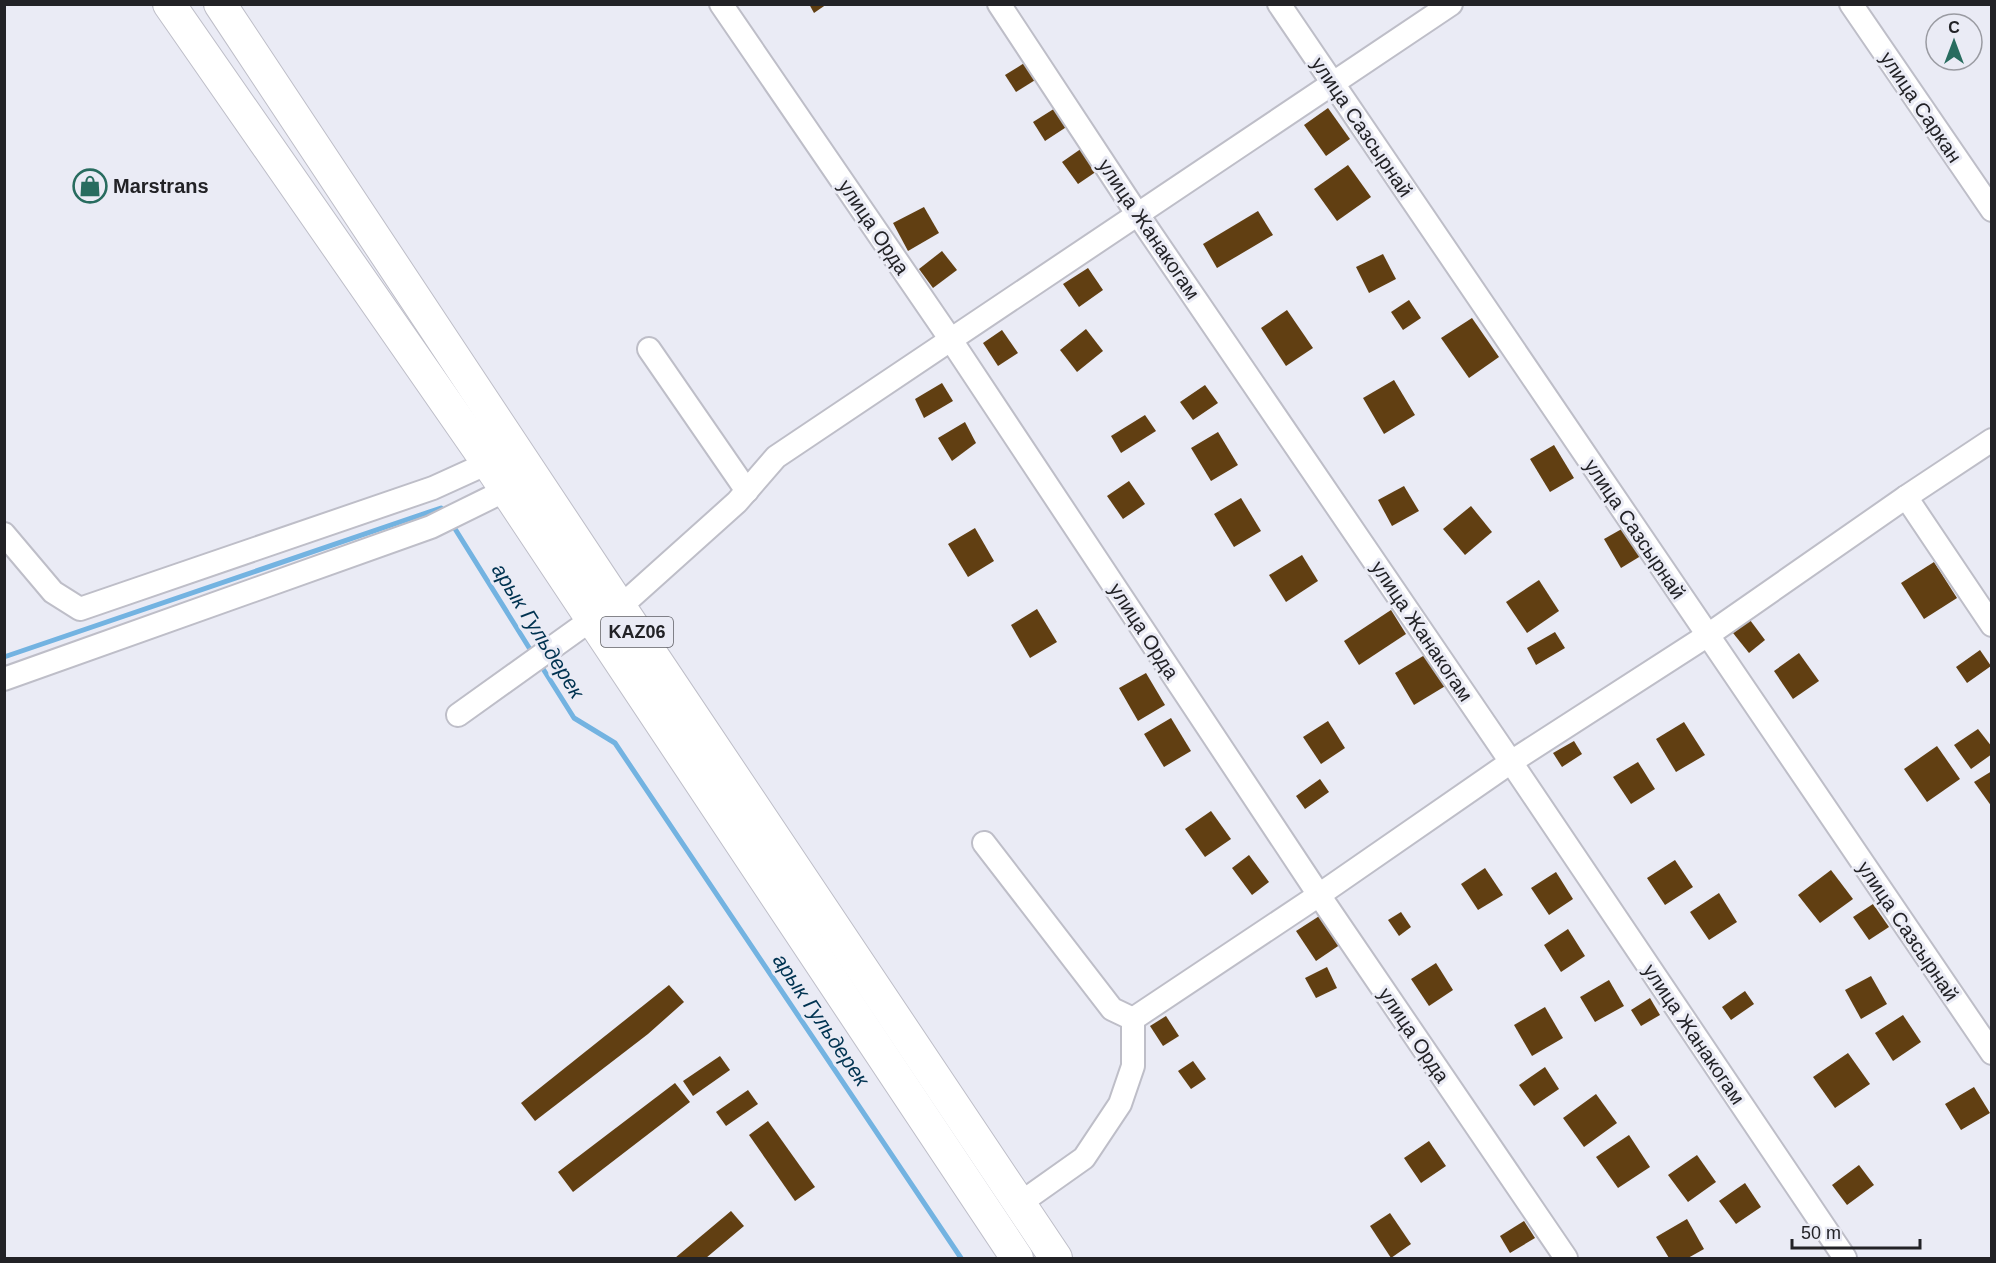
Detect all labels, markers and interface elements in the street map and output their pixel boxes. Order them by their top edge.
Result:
north arrow [1924,12,1984,72]
text: С [1948,19,1960,36]
street label: улица Саркан [1876,47,1966,167]
street label: улица Сазсырнай [1307,53,1417,201]
street label: улица Жанакогам [1094,155,1204,303]
shop icon: Marstrans [72,168,108,204]
place label: Marstrans [113,175,209,197]
street label: улица Орда [834,175,914,279]
street label: улица Сазсырнай [1580,455,1690,603]
street label: улица Жанакогам [1367,557,1477,705]
water label: арык Гульдерек [488,559,590,703]
street label: улица Орда [1105,579,1184,684]
road number: KАZ06 [601,617,673,647]
street label: улица Сазсырнай [1853,857,1963,1005]
water label: арык Гульдерек [769,949,875,1091]
street label: улица Жанакогам [1639,960,1749,1108]
street label: улица Орда [1374,983,1454,1087]
scale bar [1792,1212,1920,1250]
text: 50 m [1801,1223,1841,1243]

